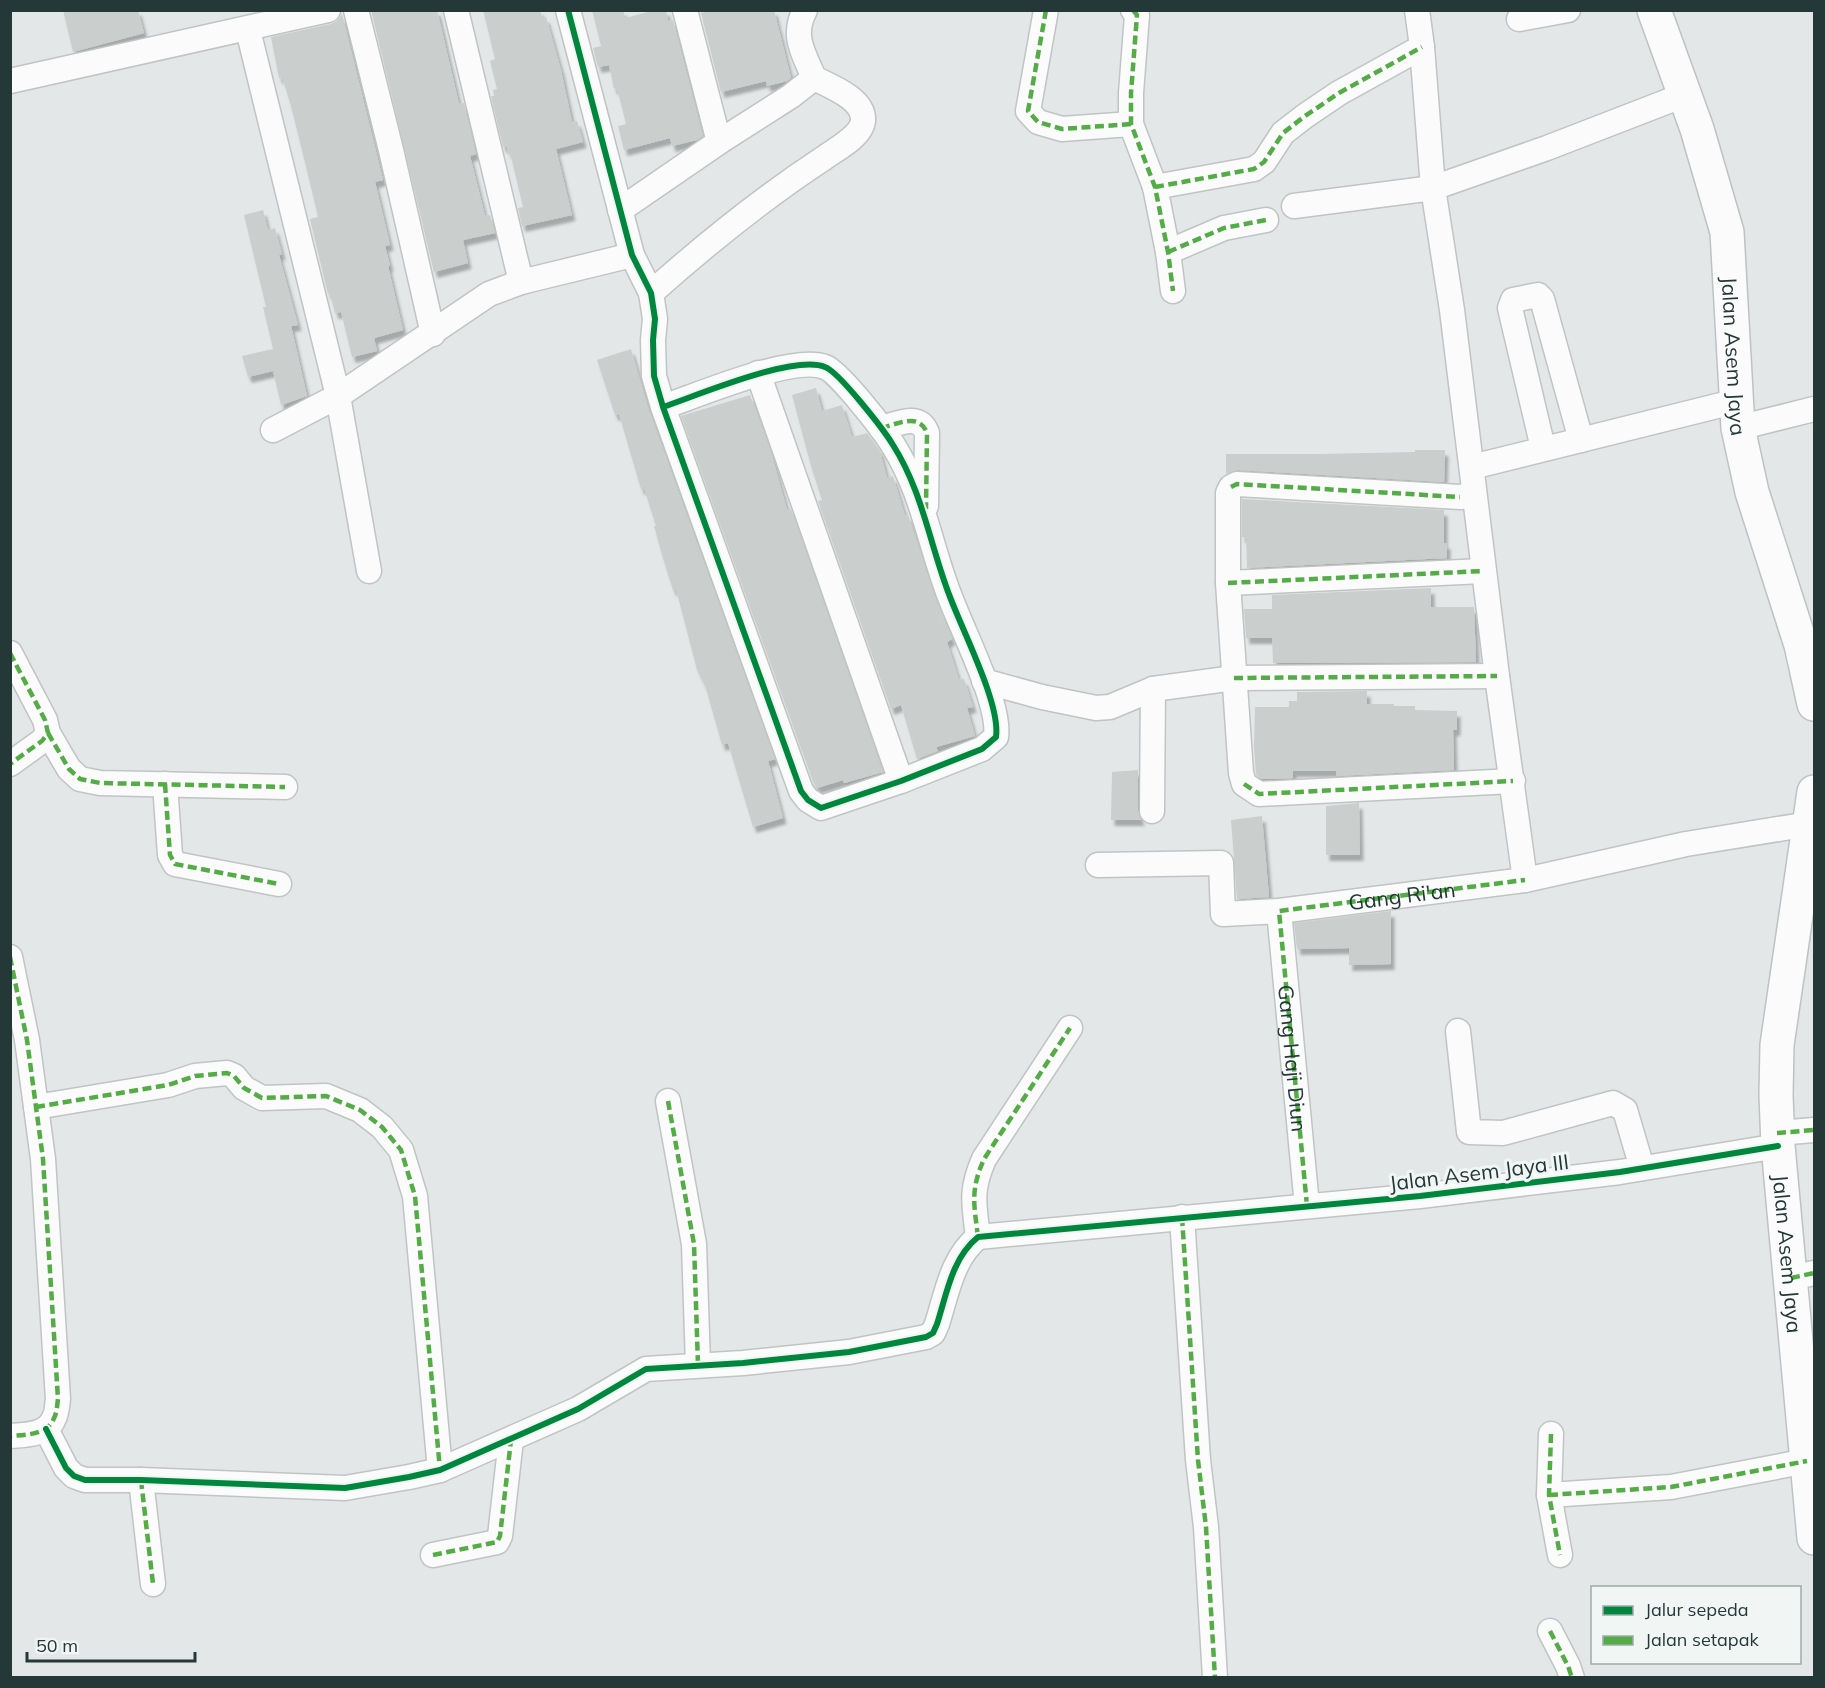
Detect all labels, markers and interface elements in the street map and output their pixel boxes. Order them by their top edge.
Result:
street label: Jalan Asem Jaya [1717,276,1752,438]
street label: Gang Ri'an [1347,876,1457,915]
street label: Gang Haji Diun [1273,984,1313,1133]
street label: Jalan Asem Jaya III [1388,1148,1570,1196]
street label: Jalan Asem Jaya [1768,1173,1808,1334]
legend [1591,1586,1801,1664]
text: Jalur sepeda [1645,1598,1749,1621]
scale bar [27,1625,195,1663]
text: Jalan setapak [1645,1628,1759,1651]
text: 50 m [36,1634,78,1657]

